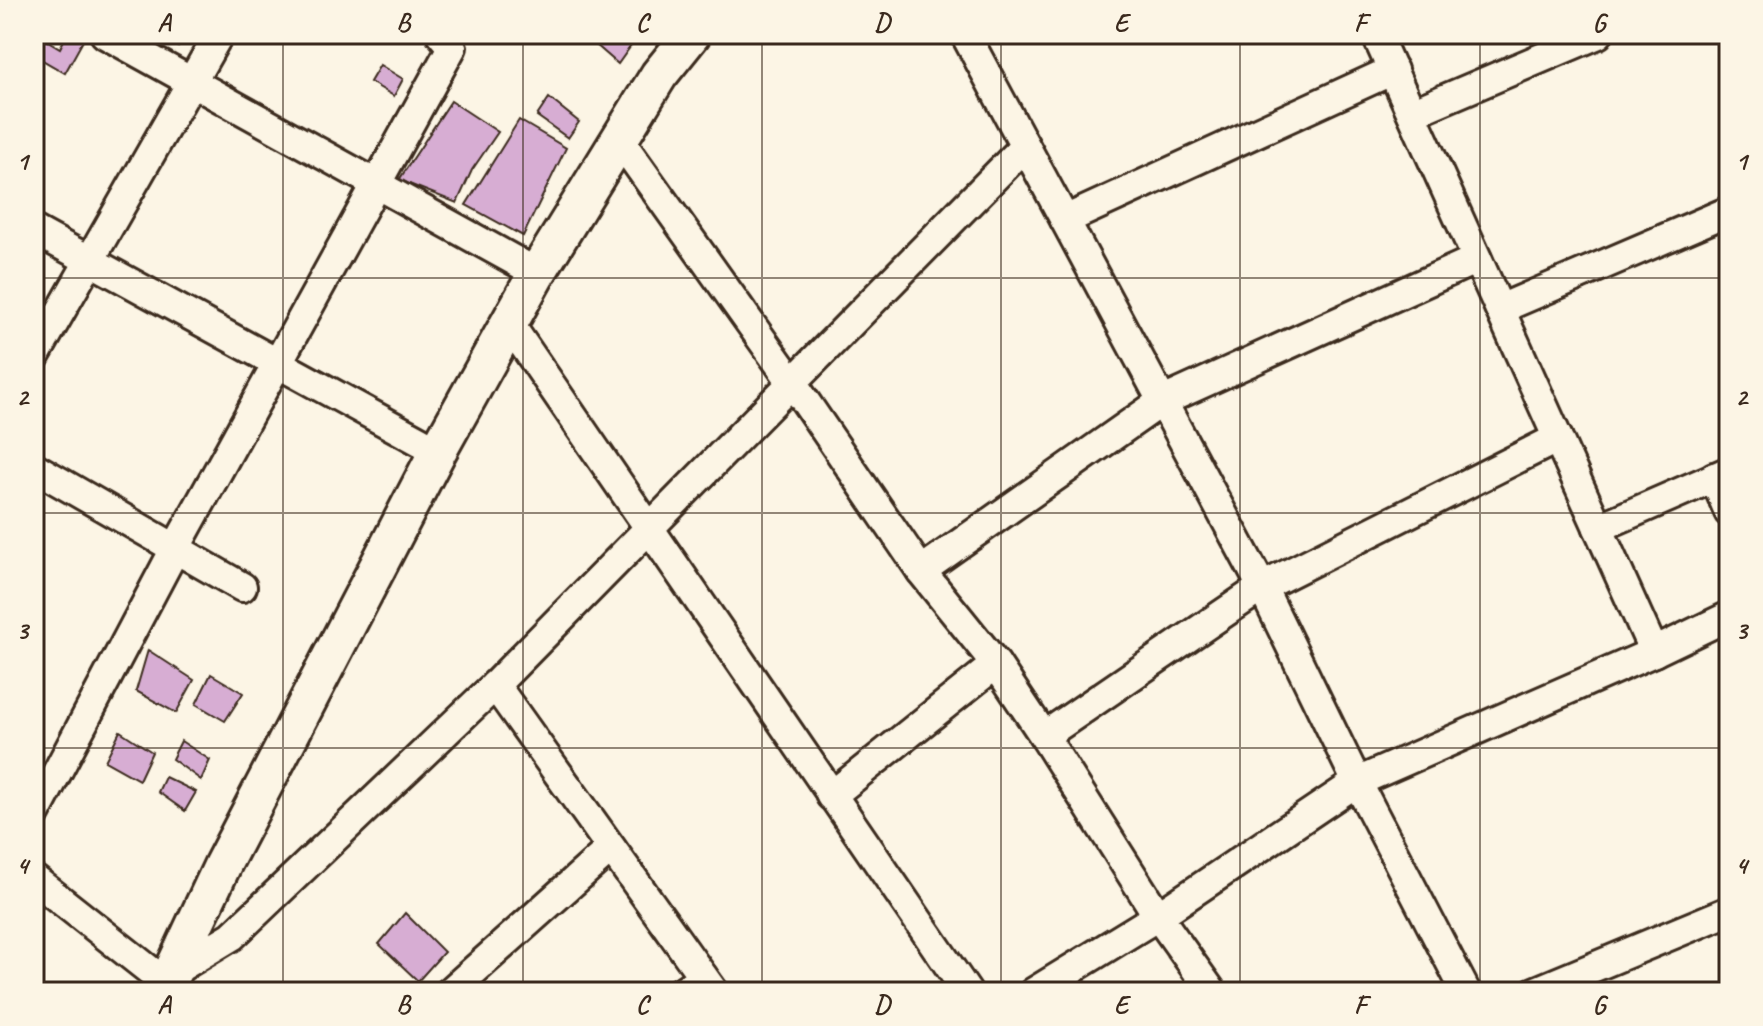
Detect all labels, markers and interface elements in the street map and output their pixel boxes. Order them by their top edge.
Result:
text: A [157,6,172,39]
text: B [396,6,412,39]
text: C [636,6,652,39]
text: D [874,6,892,39]
text: E [1114,6,1132,39]
text: F [1354,6,1372,39]
text: G [1593,6,1609,39]
text: 1 [16,145,31,178]
text: 1 [1735,145,1750,178]
text: 2 [16,380,30,413]
text: 2 [1735,380,1749,413]
text: 3 [16,614,30,647]
text: 3 [1735,614,1749,647]
text: 4 [16,849,31,882]
text: 4 [1735,849,1750,882]
text: A [157,988,172,1021]
text: B [396,988,412,1021]
text: C [636,988,652,1021]
text: D [874,988,892,1021]
text: E [1114,988,1132,1021]
text: F [1354,988,1372,1021]
text: G [1593,988,1609,1021]

